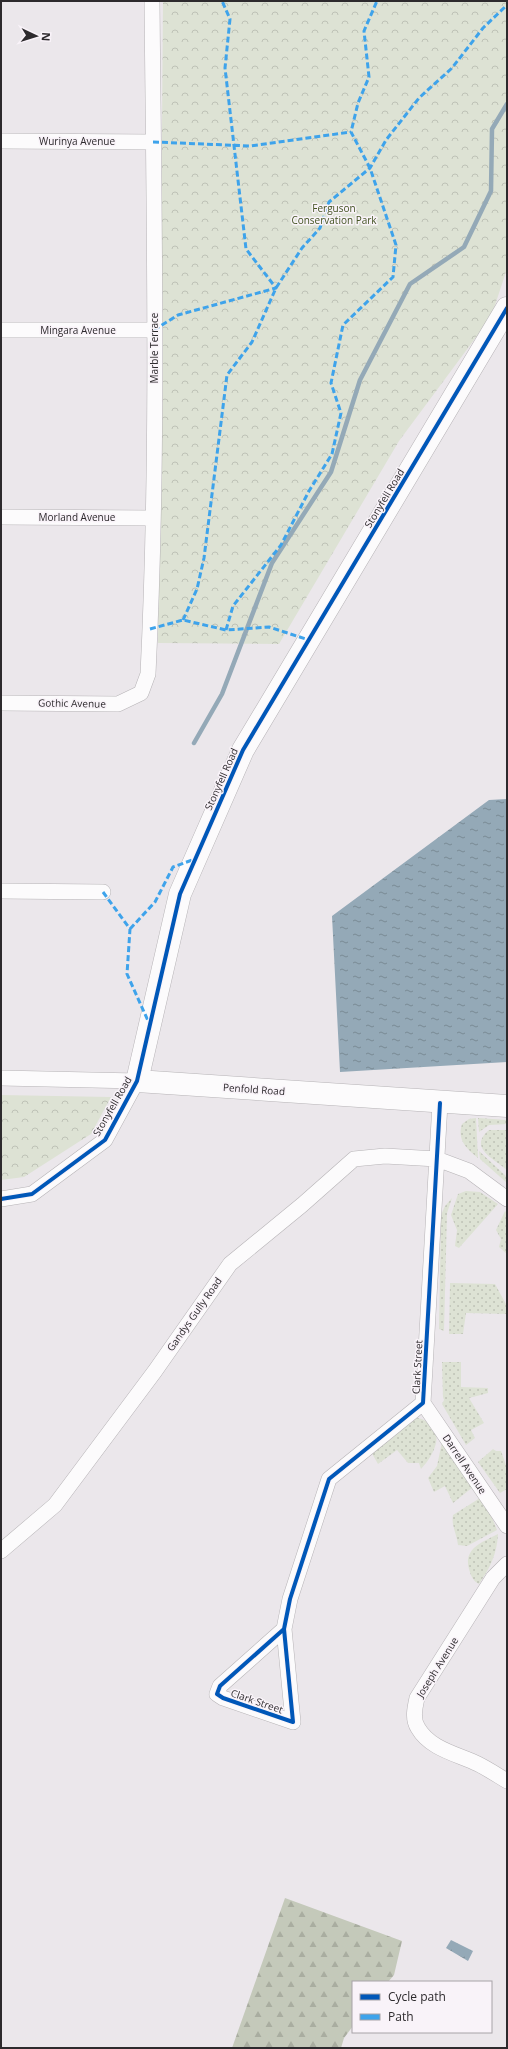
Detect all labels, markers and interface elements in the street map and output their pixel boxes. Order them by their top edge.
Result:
north arrow [16,16,56,56]
text: N [39,32,54,42]
street label: Wurinya Avenue [39,134,115,148]
park label: Ferguson Conservation Park [291,201,377,227]
street label: Marble Terrace [147,312,161,383]
street label: Mingara Avenue [40,323,116,337]
street label: Stonyfell Road [361,466,407,530]
street label: Morland Avenue [39,510,116,524]
street label: Gothic Avenue [38,695,106,711]
street label: Stonyfell Road [201,746,241,812]
street label: Stonyfell Road [89,1074,135,1138]
street label: Penfold Road [222,1080,286,1098]
street label: Gandys Gully Road [163,1274,225,1354]
street label: Clark Street [409,1339,425,1394]
street label: Darrell Avenue [440,1431,490,1497]
street label: Joseph Avenue [412,1634,461,1701]
street label: Clark Street [229,1686,285,1717]
legend [352,1981,492,2033]
text: Cycle path [388,1988,446,2005]
text: Path [388,2008,414,2025]

